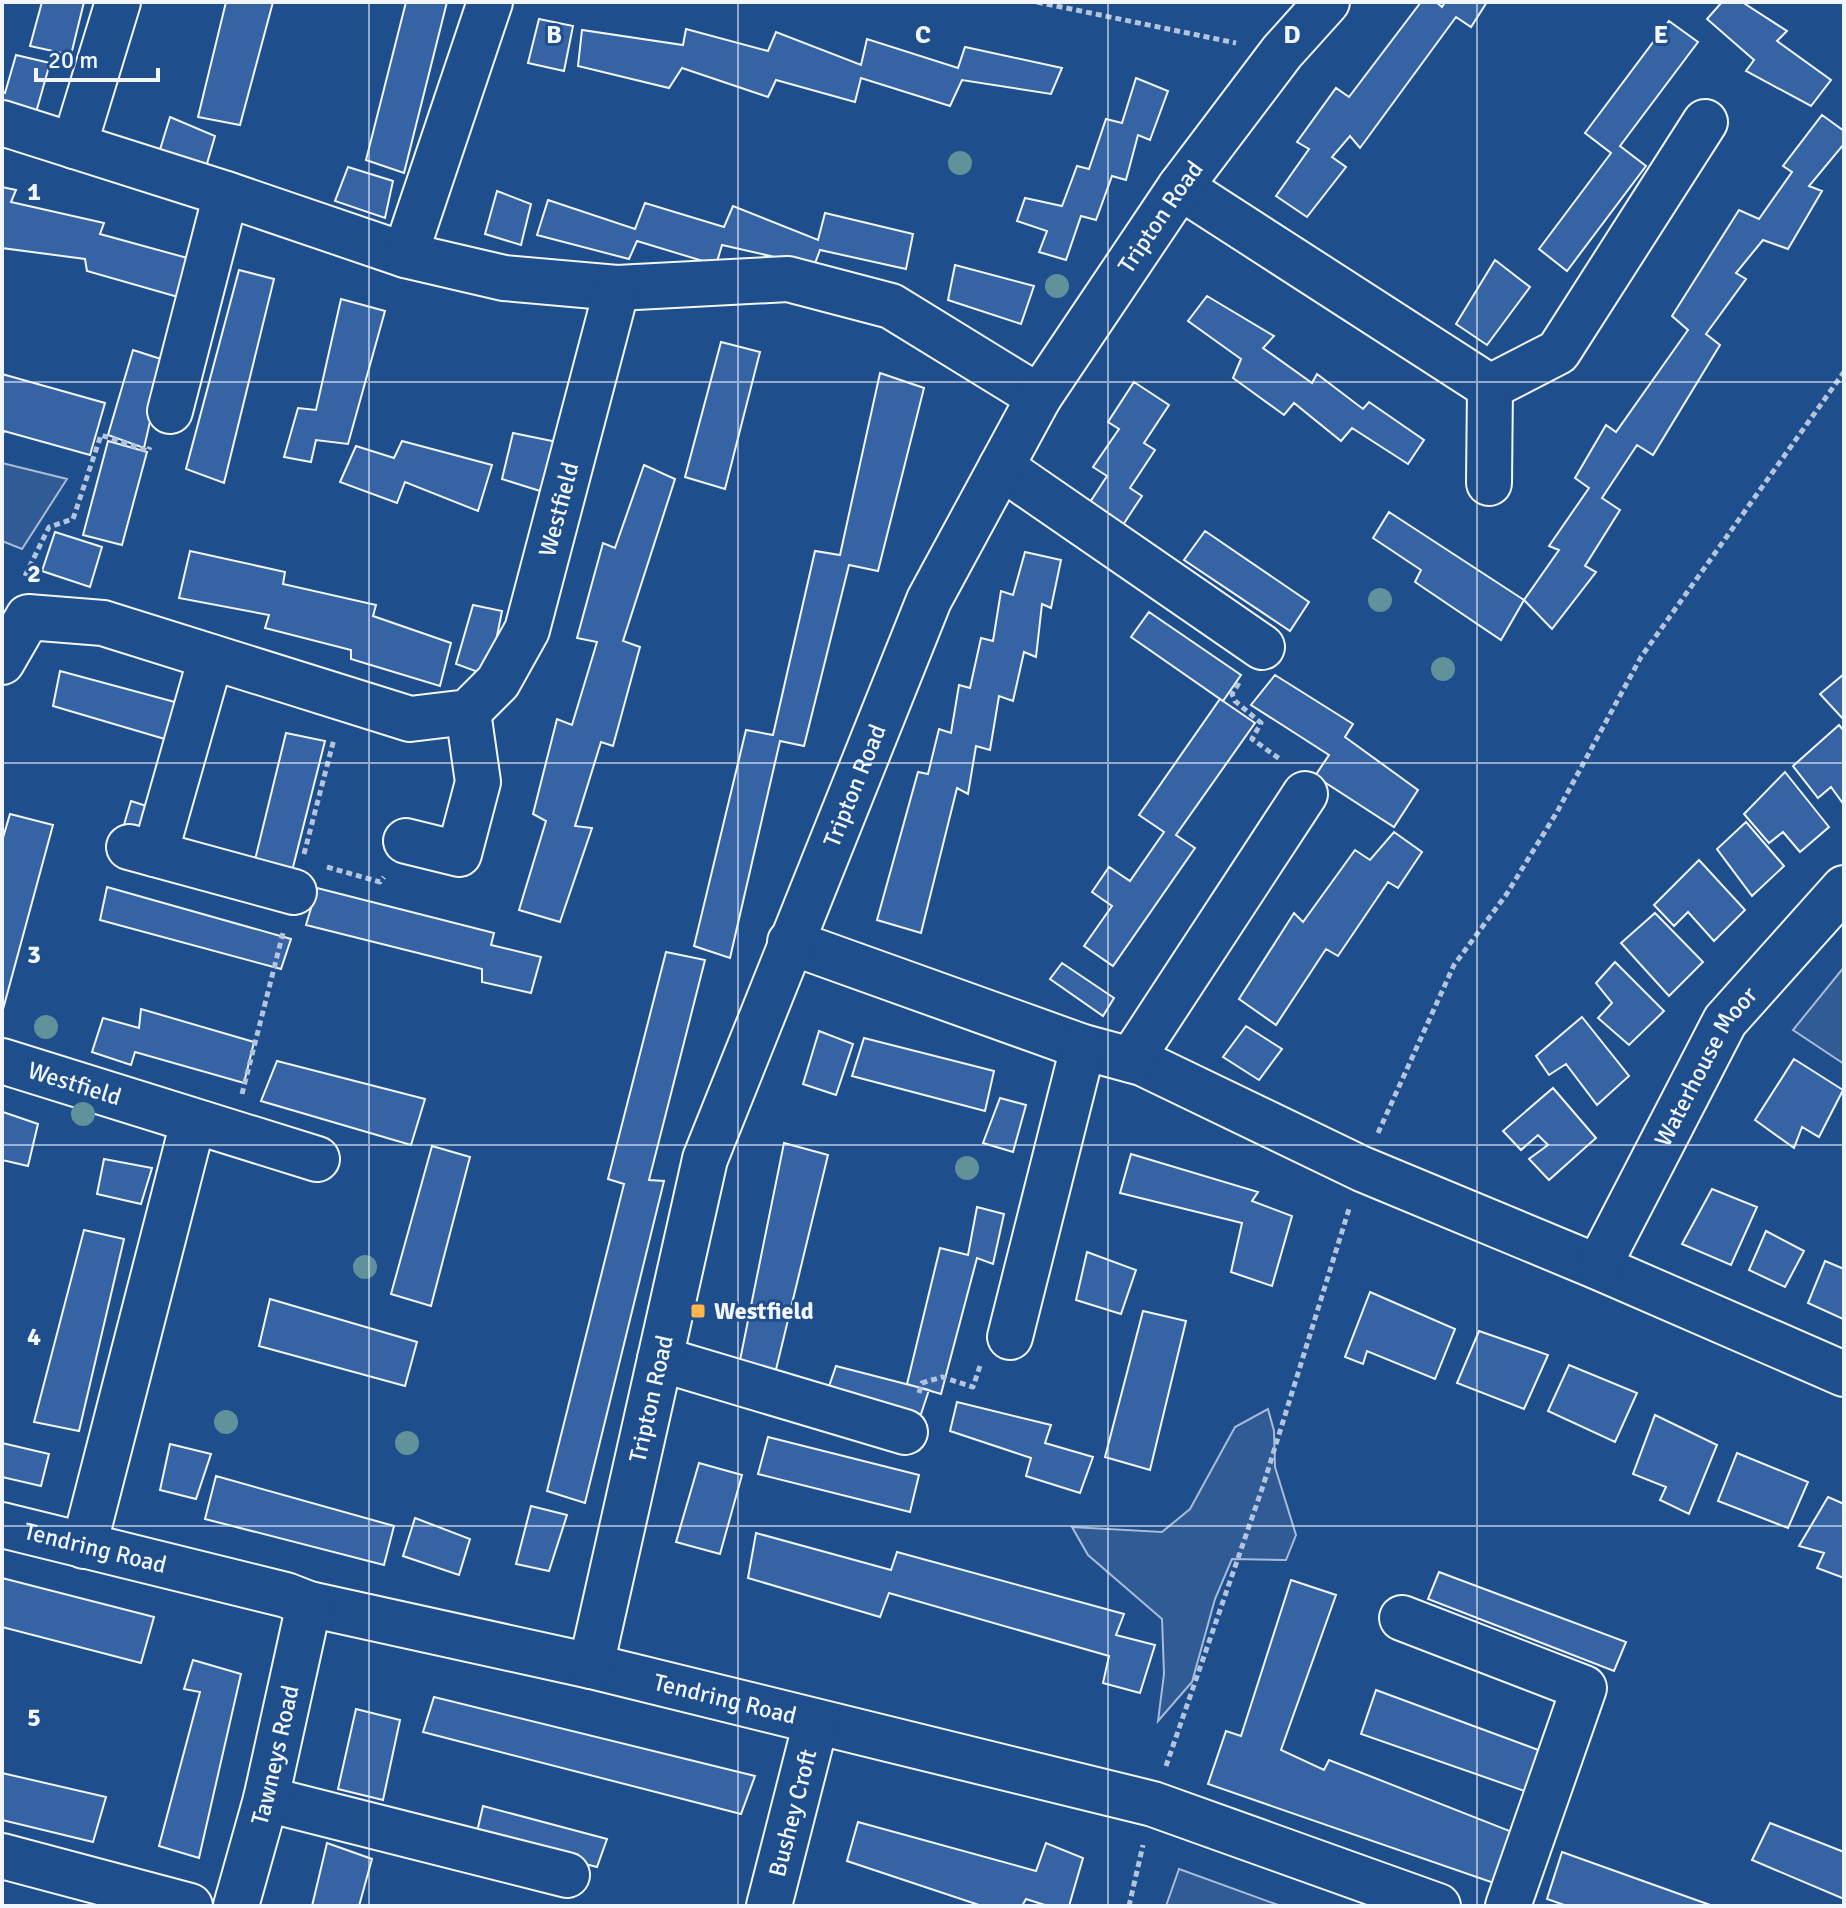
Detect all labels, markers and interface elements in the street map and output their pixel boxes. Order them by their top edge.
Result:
text: B [546,19,562,51]
text: C [915,19,931,51]
text: D [1283,19,1301,51]
text: E [1654,19,1668,51]
scale bar [36,32,158,82]
text: 20 m [48,45,98,75]
street label: Tripton Road [1112,155,1210,279]
text: 1 [27,176,41,208]
street label: Westfield [532,459,586,560]
text: 2 [27,558,41,590]
street label: Tripton Road [817,720,893,851]
text: 3 [27,939,41,971]
street label: Waterhouse Moor [1648,980,1764,1151]
street label: Westfield [24,1055,125,1112]
place label: Westfield [714,1296,814,1326]
marker: Westfield [689,1302,707,1320]
text: 4 [27,1321,41,1353]
street label: Tripton Road [622,1332,680,1465]
street label: Tendring Road [21,1516,170,1580]
street label: Tendring Road [651,1667,800,1731]
street label: Tawneys Road [244,1682,306,1828]
text: 5 [27,1702,41,1734]
street label: Bushey Croft [762,1746,824,1880]

